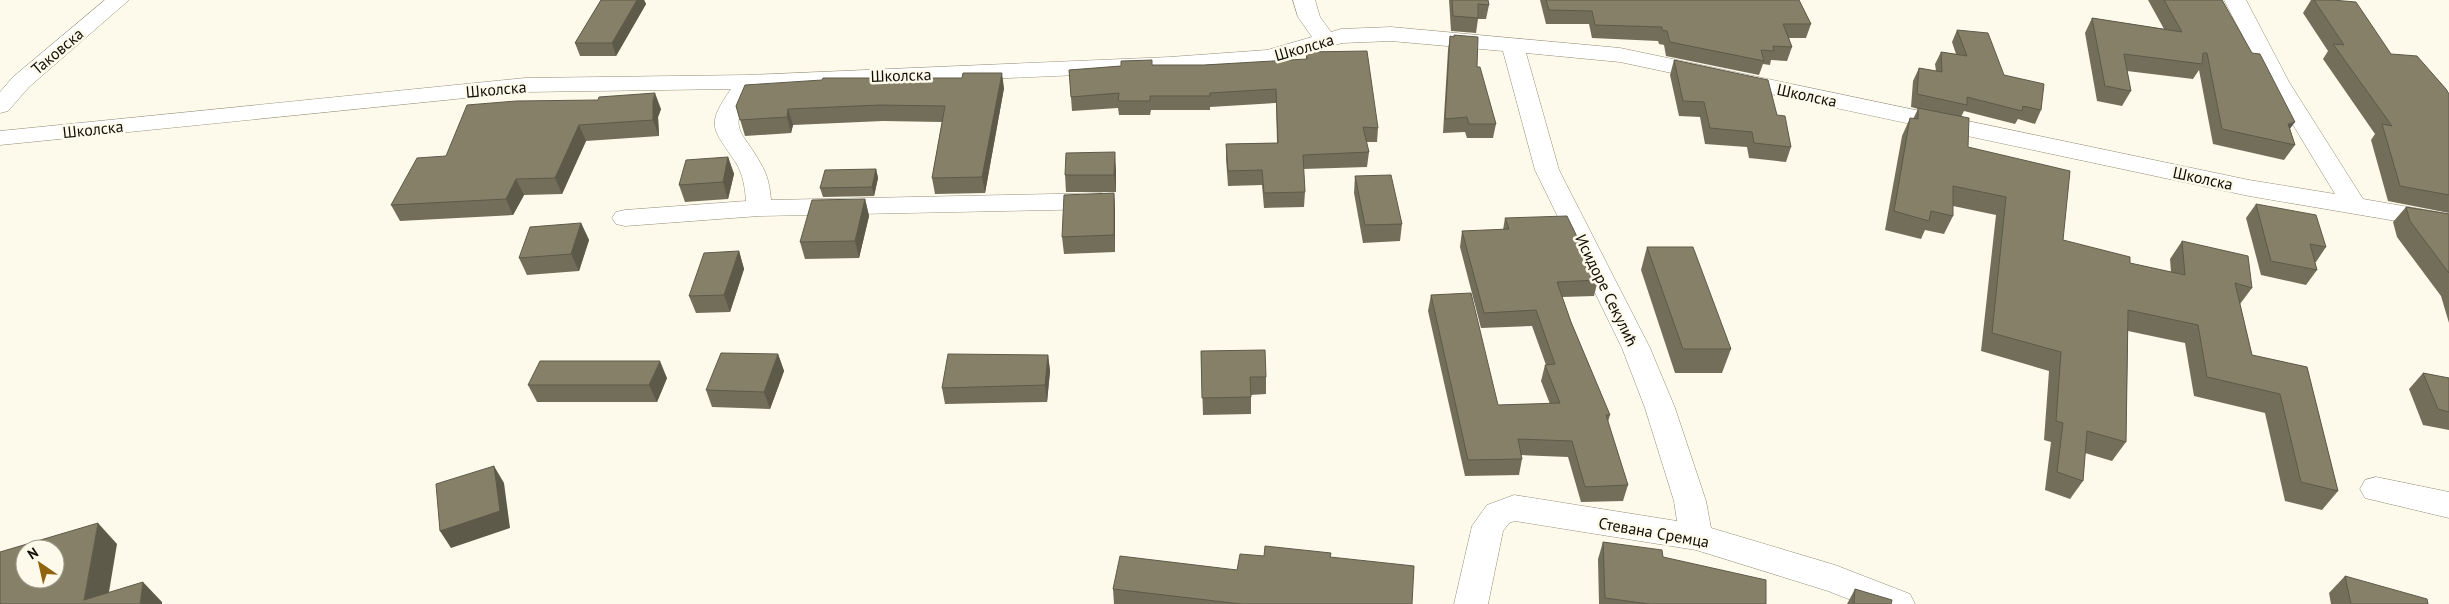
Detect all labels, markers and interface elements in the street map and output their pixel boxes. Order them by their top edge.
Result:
street label: Таковска [27,23,87,79]
street label: Школска [1272,29,1336,65]
street label: Школска [870,64,932,86]
street label: Школска [465,76,527,102]
street label: Школска [1775,79,1839,111]
street label: Школска [62,116,124,142]
street label: Школска [2171,162,2235,194]
street label: Исидоре Секулић [1571,231,1643,349]
street label: Стевана Сремца [1597,512,1711,552]
north arrow [15,539,65,589]
text: N [24,543,42,563]

